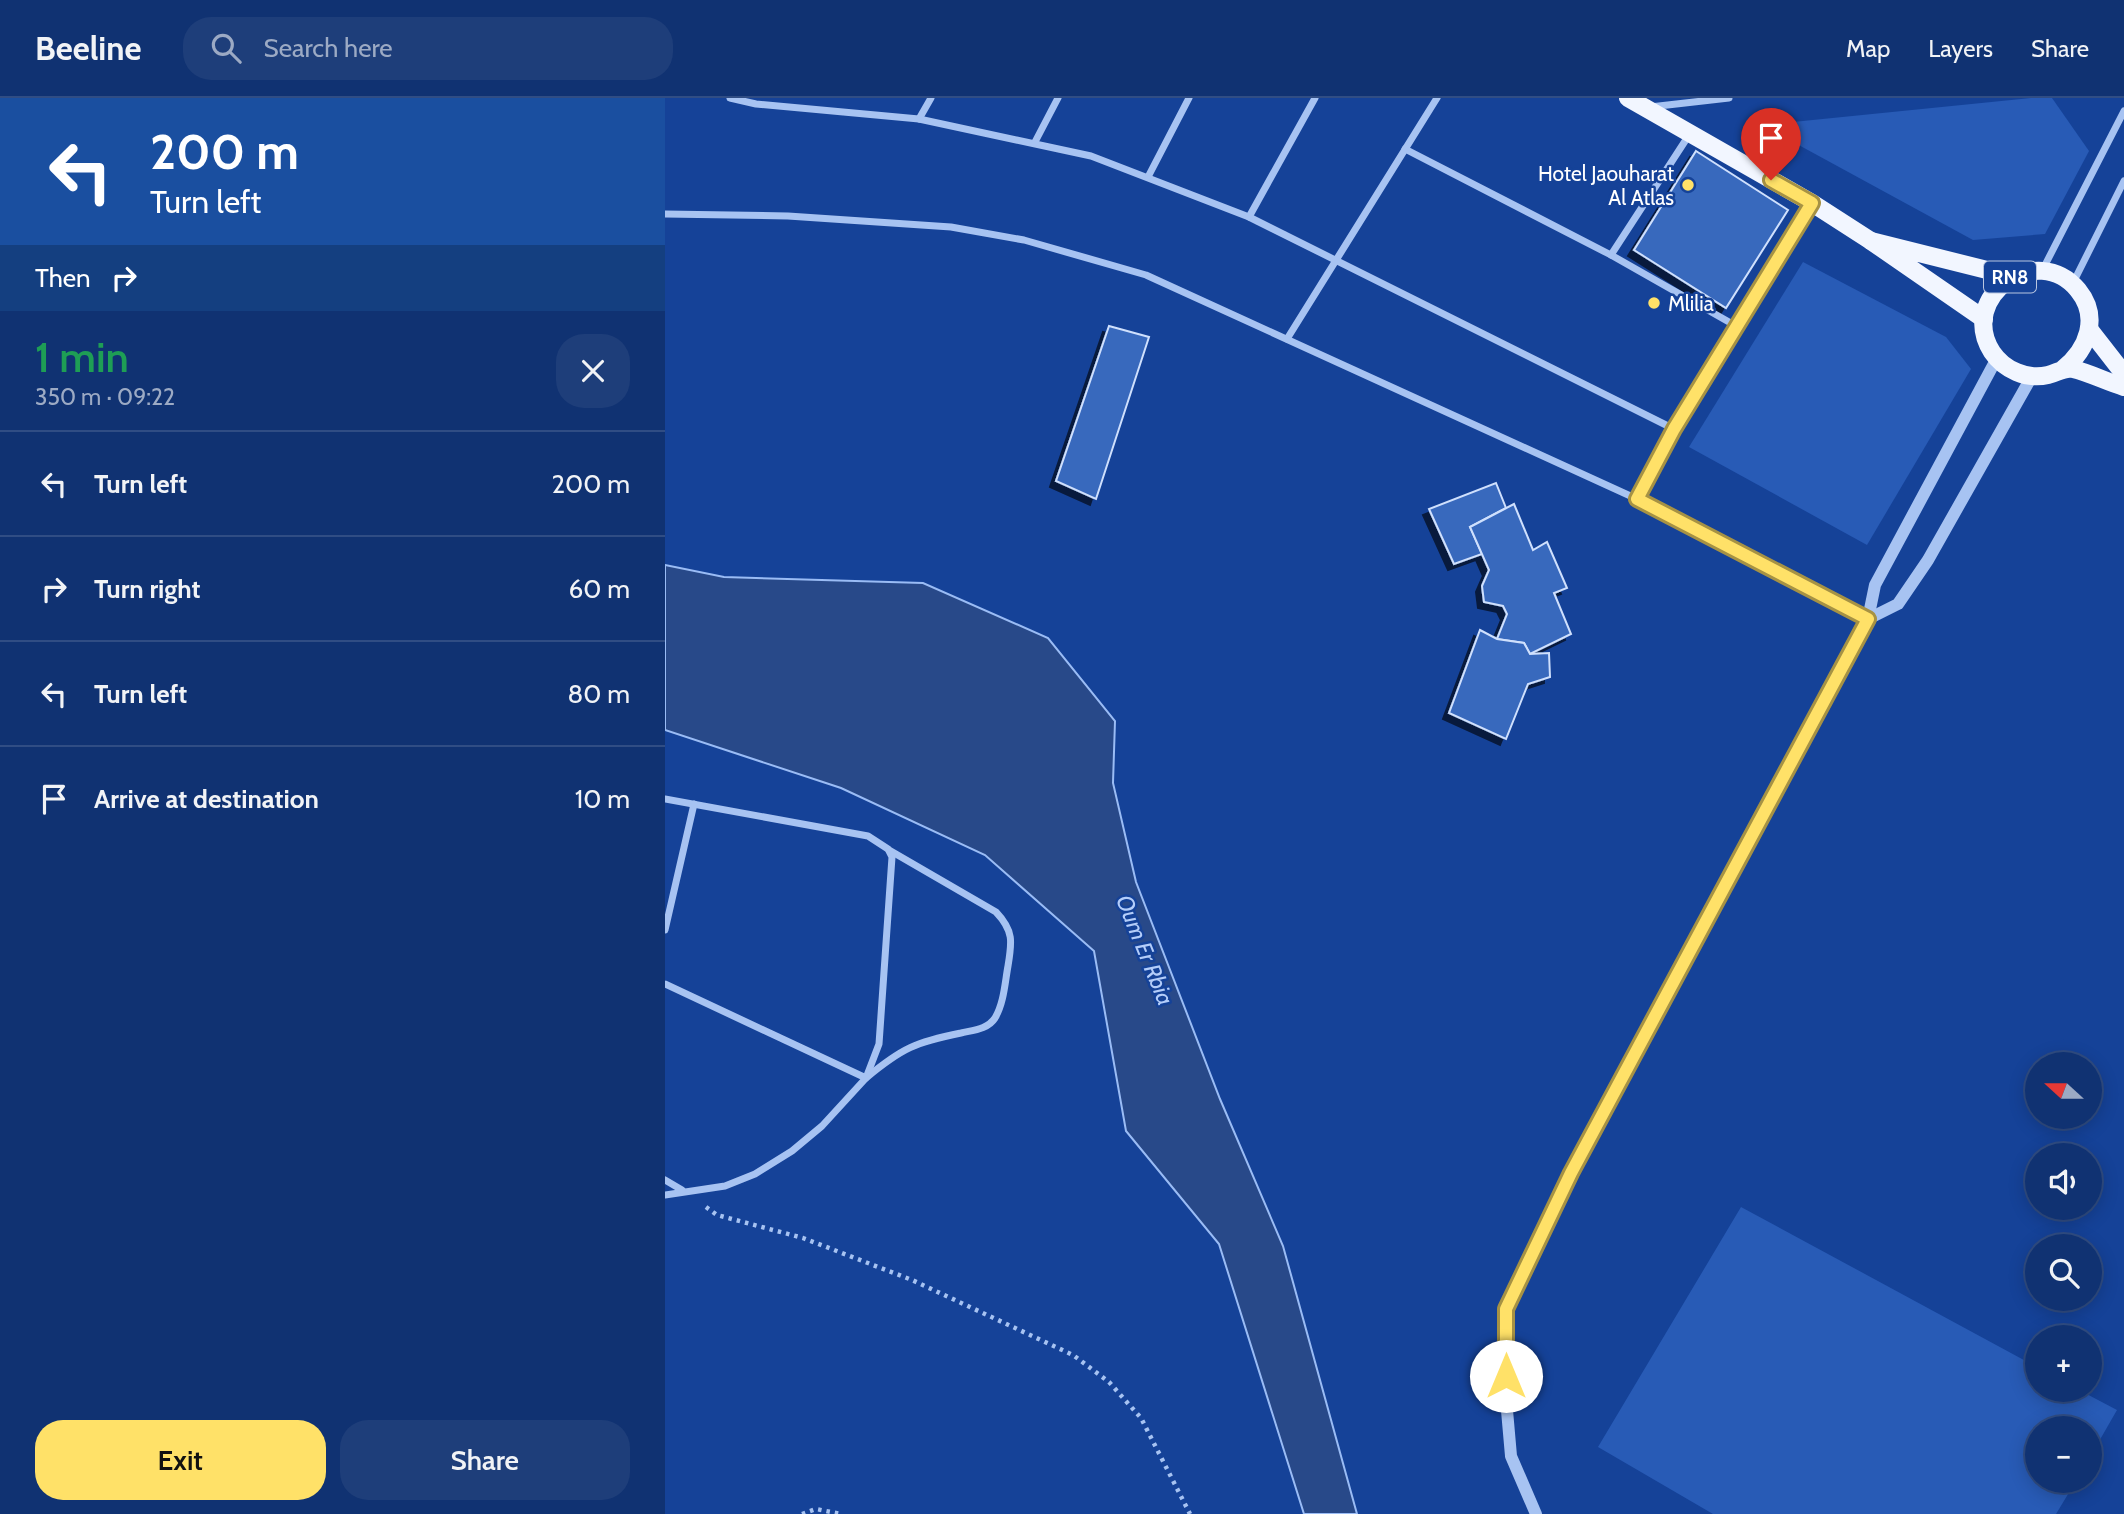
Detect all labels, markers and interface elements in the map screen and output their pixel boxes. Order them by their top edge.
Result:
search box [183,17,673,80]
text: Beeline [35,28,141,68]
icon: search [207,29,245,67]
text: Search here [263,32,393,64]
text: Map [1846,34,1890,63]
text: Layers [1928,34,1993,63]
text: Share [2031,34,2089,63]
pin [1741,108,1801,180]
icon: arrive [1752,119,1790,157]
text: 200 m [150,122,299,181]
icon: left [35,126,126,217]
place label: Hotel Jaouharat Al Atlas [1538,161,1674,210]
marker: Hotel Jaouharat Al Atlas [1680,177,1696,193]
text: Turn left [150,182,261,221]
icon: right [105,259,143,297]
text: Then [35,262,91,294]
road number: RN8 [1984,262,2036,293]
place label: Mlilia [1668,291,1714,316]
marker: Mlilia [1646,295,1662,311]
text: 1 min [35,331,129,383]
button: close [556,334,630,408]
text: 350 m · 09:22 [35,383,175,411]
icon: left [35,465,73,503]
text: Turn left [94,468,187,500]
text: 200 m [551,468,630,500]
icon: right [35,570,73,608]
text: Turn right [94,573,200,605]
text: 60 m [568,573,630,605]
icon: left [35,675,73,713]
text: Turn left [94,678,187,710]
text: 80 m [567,678,630,710]
icon: arrive [35,780,73,818]
text: Arrive at destination [94,783,319,815]
text: 10 m [575,783,630,815]
water label: Oum Er Rbia [1110,891,1180,1009]
north arrow [2025,1052,2102,1129]
map controls [2025,1052,2102,1493]
button: sound [2025,1143,2102,1220]
button: search [2025,1234,2102,1311]
button: + [2025,1325,2102,1402]
position arrow [1469,1339,1543,1413]
button: − [2025,1416,2102,1493]
button: Exit [35,1420,326,1500]
button: Share [340,1420,630,1500]

